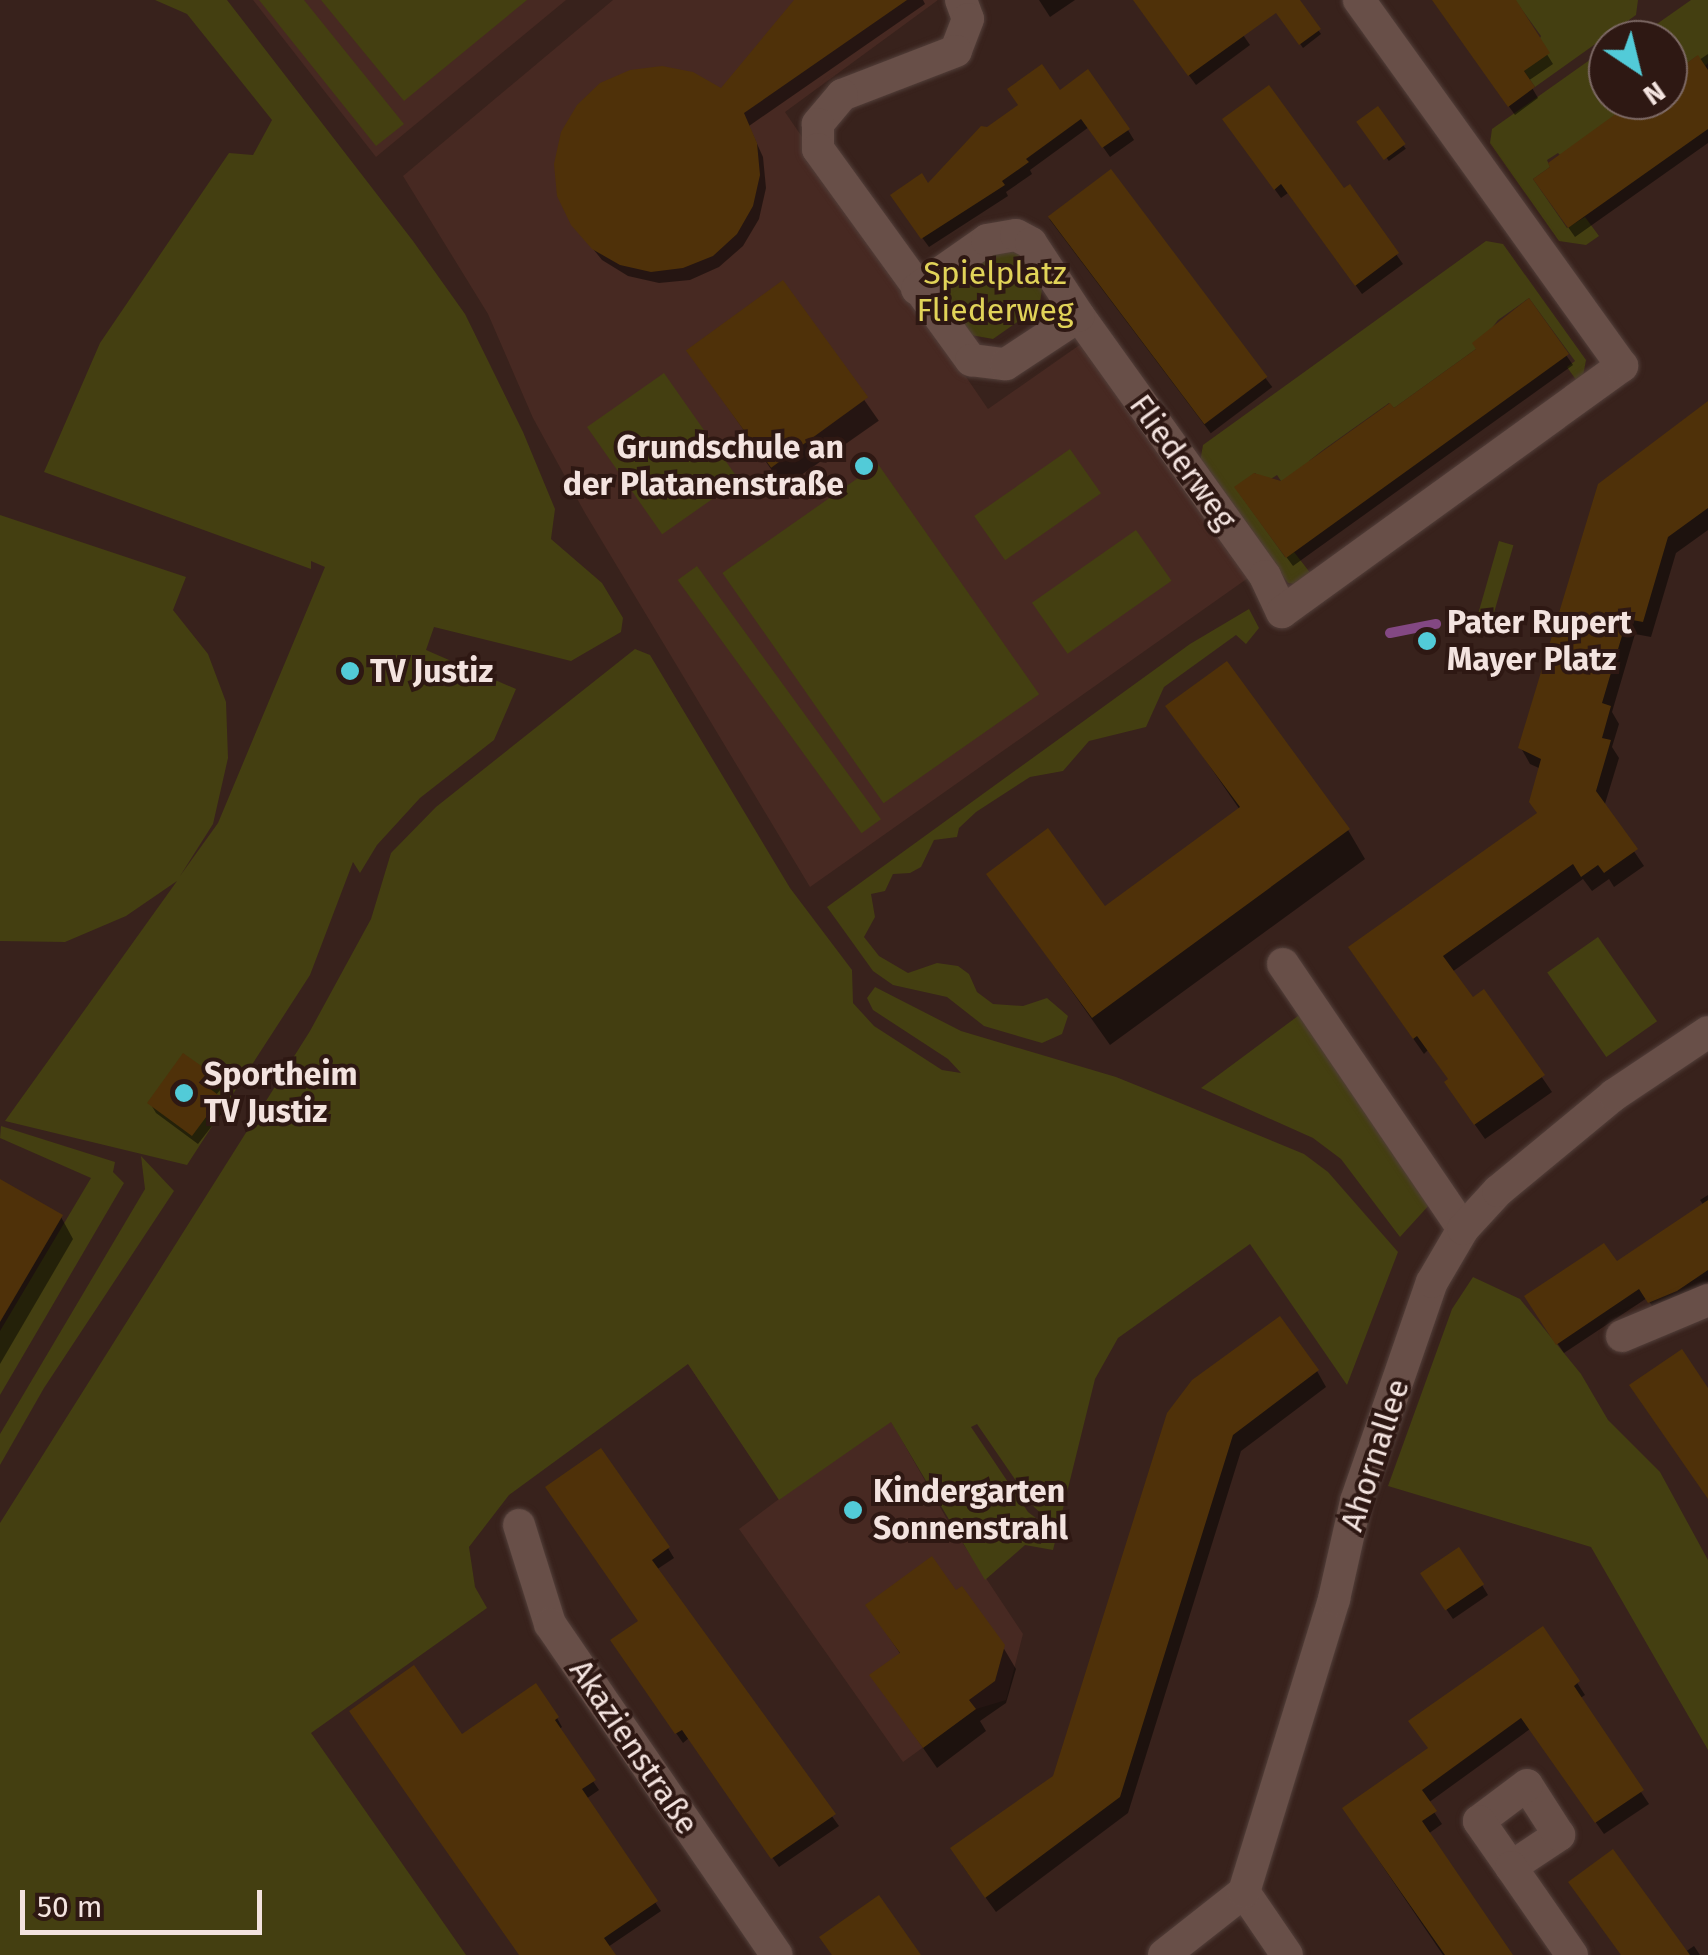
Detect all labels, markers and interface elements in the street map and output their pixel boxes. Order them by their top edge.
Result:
north arrow [1588,20,1688,120]
text: N [1637,74,1671,112]
park label: Spielplatz Fliederweg [916,255,1074,330]
street label: Fliederweg [1121,387,1245,537]
place label: Grundschule an der Platanenstraße [563,429,844,504]
marker: Grundschule an der Platanenstraße [853,455,875,477]
place label: Pater Rupert Mayer Platz [1447,604,1632,679]
marker: Pater Rupert Mayer Platz [1416,630,1438,652]
place label: TV Justiz [370,652,493,690]
marker: TV Justiz [339,660,361,682]
place label: Sportheim TV Justiz [204,1056,357,1131]
marker: Sportheim TV Justiz [173,1082,195,1104]
street label: Ahornallee [1332,1374,1418,1536]
place label: Kindergarten Sonnenstrahl [873,1473,1068,1548]
marker: Kindergarten Sonnenstrahl [842,1499,864,1521]
street label: Akazienstraße [561,1652,707,1842]
scale bar [25,1870,268,1932]
text: 50 m [37,1889,102,1925]

